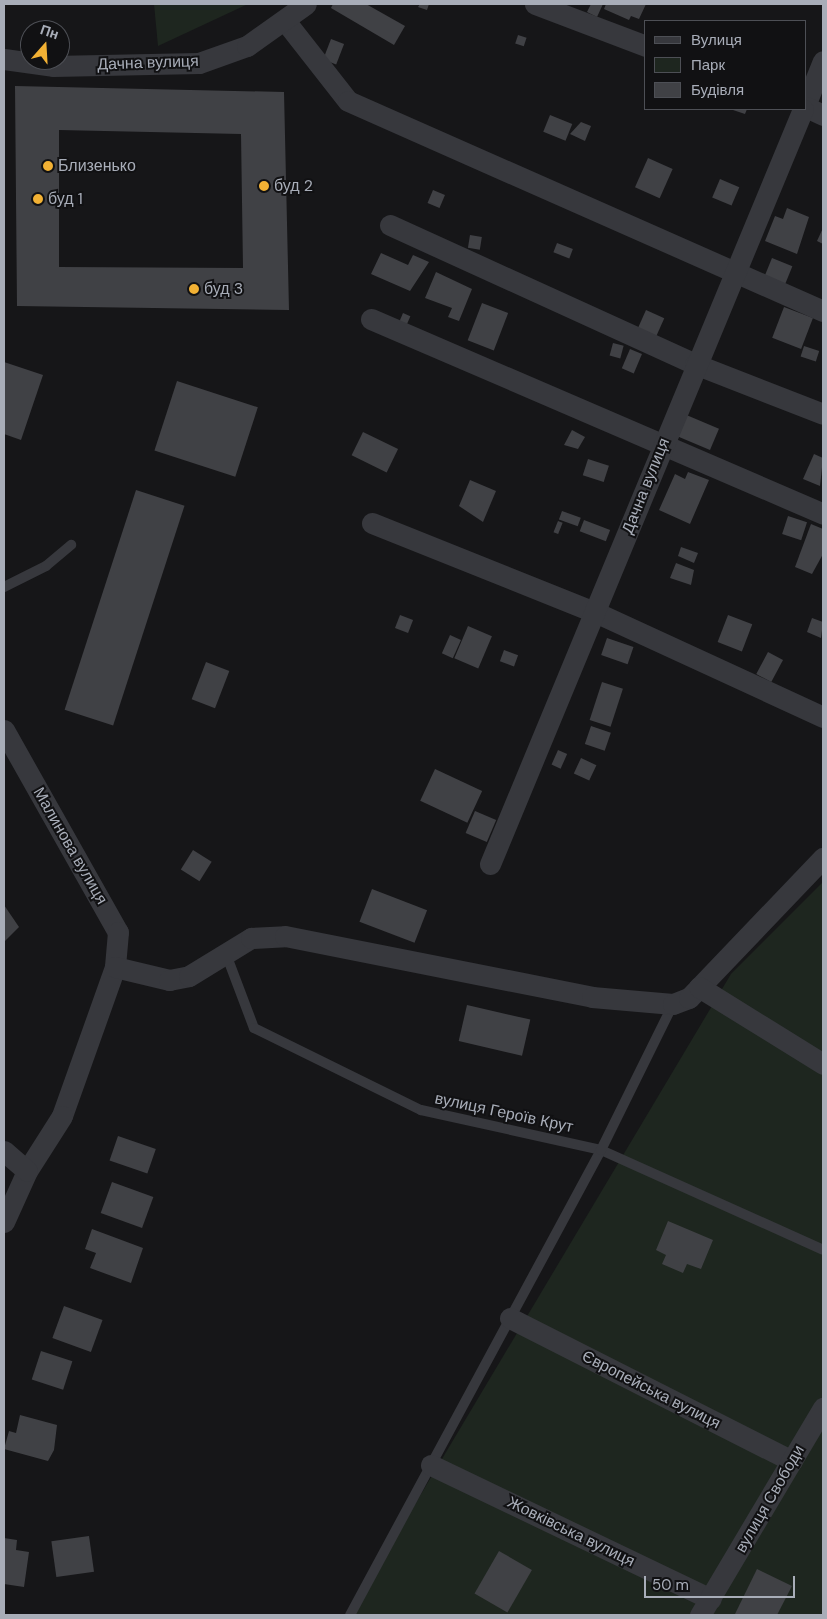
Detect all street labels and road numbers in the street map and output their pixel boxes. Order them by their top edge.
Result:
street label: Дачна вулиця [97,52,199,74]
street label: Дачна вулиця [618,435,674,537]
street label: Малинова вулиця [29,784,111,908]
street label: вулиця Героїв Крут [433,1089,575,1137]
street label: Європейська вулиця [578,1347,724,1433]
street label: вулиця Свободи [731,1442,809,1556]
street label: Жовківська вулиця [504,1493,638,1571]

